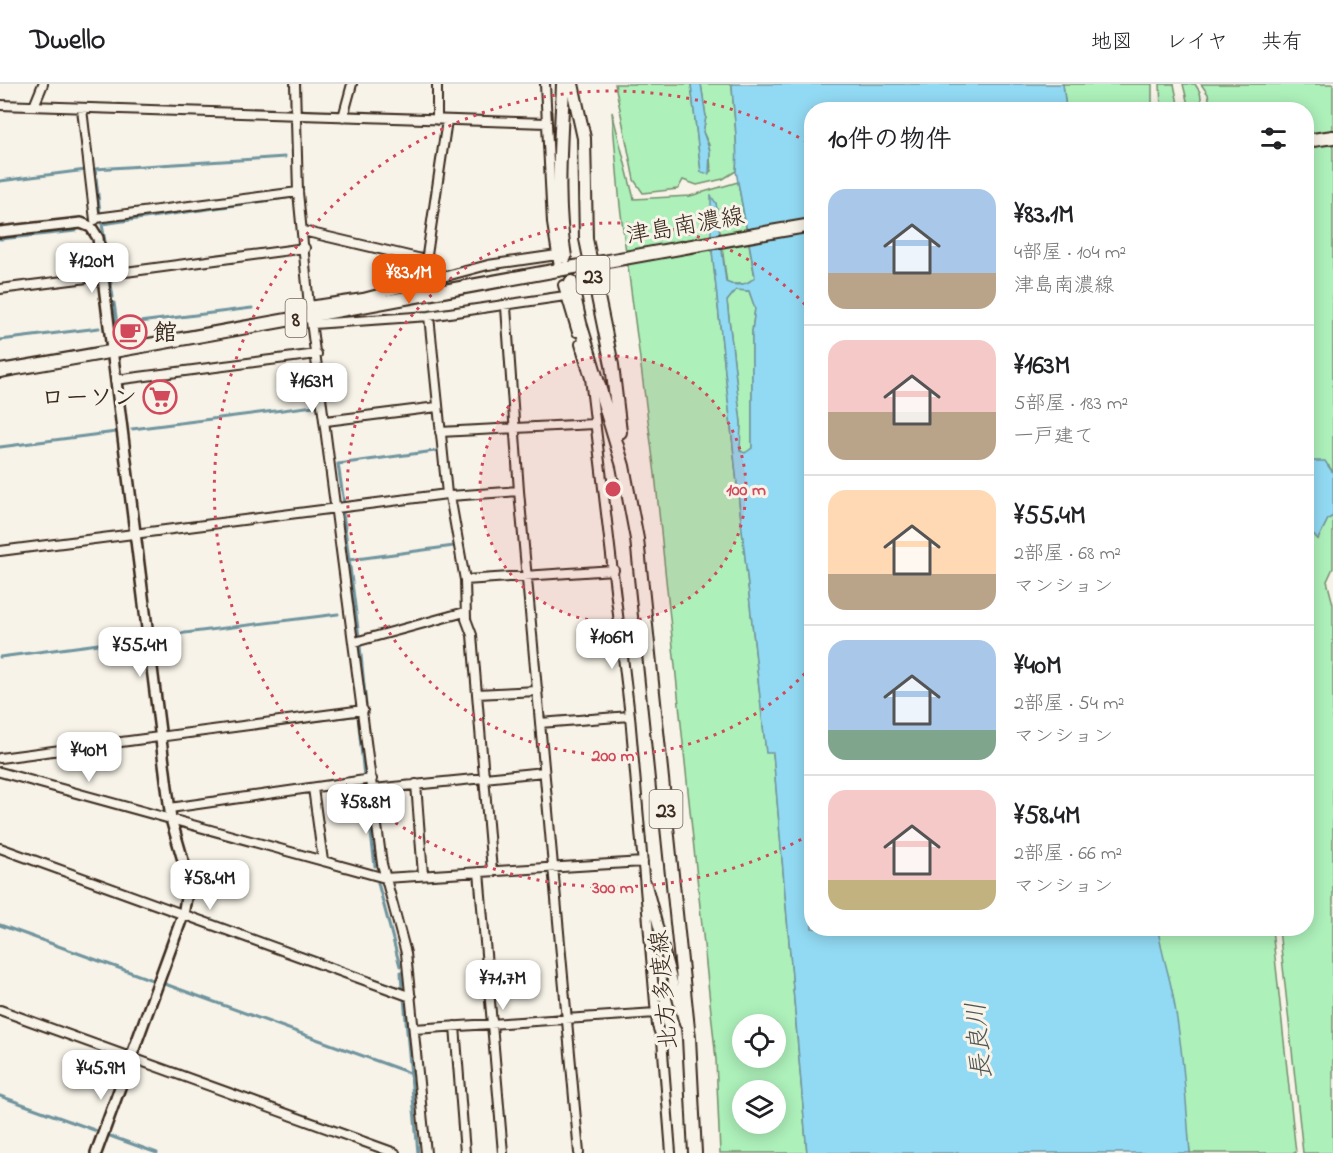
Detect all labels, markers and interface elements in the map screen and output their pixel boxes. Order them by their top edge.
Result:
text: Dwello [30,21,105,62]
text: 地図 [1091,28,1133,58]
text: レイヤ [1166,28,1228,58]
text: 共有 [1261,28,1303,58]
text: 10件の物件 [828,122,952,160]
icon: filters [1257,122,1290,155]
text: ¥83.1M [1014,197,1074,235]
street label: 津島南濃線 [623,200,748,255]
icon: home [876,213,948,285]
text: 4部屋 · 104 m² [1014,239,1126,268]
pin: ¥120M [50,243,134,294]
text: ¥120M [70,248,114,277]
pin: ¥83.1M [360,254,458,305]
road number: 23 [576,256,610,294]
text: ¥83.1M [386,259,432,288]
text: 津島南濃線 [1014,272,1114,301]
road number: 8 [286,299,306,337]
cafe icon: 館 [112,314,148,350]
place label: 館 [153,317,177,352]
text: ¥163M [1014,348,1070,386]
pin: ¥163M [270,363,354,414]
icon: home [876,364,948,436]
text: ¥163M [290,368,334,397]
supermarket icon: ローソン [142,379,178,415]
place label: ローソン [41,382,137,417]
text: 5部屋 · 183 m² [1014,390,1128,419]
text: 一戸建て [1014,423,1094,452]
text: 100 m [726,478,766,504]
centre of rings [603,479,623,499]
text: ¥55.4M [1014,498,1086,536]
icon: home [876,514,948,586]
text: 2部屋 · 68 m² [1014,540,1121,569]
text: マンション [1014,573,1113,602]
pin: ¥106M [570,619,654,670]
text: ¥106M [590,624,634,653]
pin: ¥55.4M [91,627,189,678]
text: ¥55.4M [112,632,168,661]
text: ¥40M [1014,648,1062,686]
icon: home [876,664,948,736]
text: 2部屋 · 54 m² [1014,690,1124,719]
text: マンション [1014,723,1113,752]
pin: ¥40M [53,732,125,783]
text: ¥40M [71,737,107,766]
text: 200 m [591,744,635,770]
pin: ¥58.8M [317,784,415,835]
text: ¥58.8M [341,789,391,818]
road number: 23 [650,790,682,828]
text: ¥58.4M [1014,798,1081,836]
icon: home [876,814,948,886]
text: 2部屋 · 66 m² [1014,840,1122,869]
pin: ¥58.4M [161,860,259,911]
text: ¥58.4M [184,865,236,894]
text: マンション [1014,873,1113,902]
text: 300 m [591,876,634,902]
street label: 北方多度線 [643,928,688,1051]
pin: ¥71.7M [454,960,552,1011]
text: ¥71.7M [480,965,526,994]
water label: 長良川 [959,1000,1003,1081]
map controls [732,1014,786,1134]
button: locate [732,1014,786,1068]
pin: ¥45.9M [52,1050,150,1101]
text: ¥45.9M [76,1055,126,1084]
button: layers [732,1080,786,1134]

